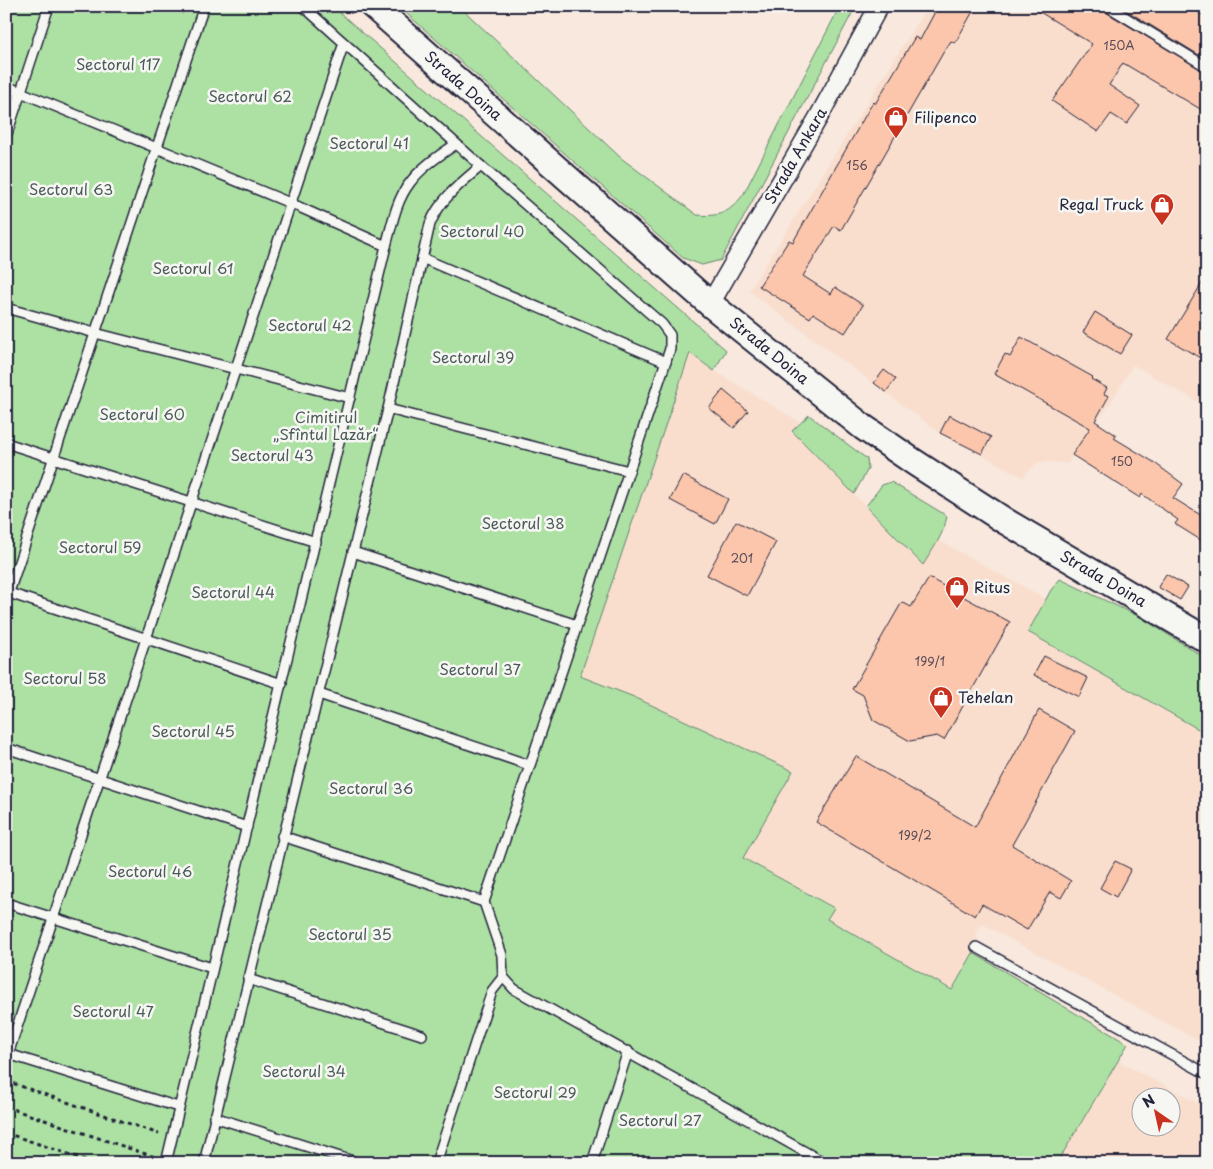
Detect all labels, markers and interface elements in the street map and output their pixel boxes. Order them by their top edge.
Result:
house number: 150A [1104,36,1134,54]
street label: Strada Doina [420,45,508,126]
park label: Sectorul 117 [76,52,161,75]
park label: Sectorul 62 [208,84,292,107]
street label: Strada Ankara [758,102,832,208]
shop icon: Filipenco [883,105,909,139]
place label: Filipenco [914,105,977,128]
park label: Sectorul 41 [329,131,409,154]
house number: 156 [846,156,868,174]
park label: Sectorul 63 [29,177,113,200]
place label: Regal Truck [1059,192,1144,215]
shop icon: Regal Truck [1149,192,1175,226]
park label: Sectorul 40 [440,219,524,242]
park label: Sectorul 61 [153,256,233,279]
street label: Strada Doina [725,311,815,390]
park label: Sectorul 42 [268,313,352,336]
park label: Sectorul 39 [432,345,514,368]
park label: Sectorul 60 [99,402,185,425]
park label: Cimitirul „Sfîntul Lazăr“ [274,405,378,445]
park label: Sectorul 43 [230,443,314,466]
house number: 150 [1111,452,1133,470]
park label: Sectorul 38 [481,511,565,534]
park label: Sectorul 59 [59,535,141,558]
street label: Strada Doina [1056,544,1152,612]
house number: 201 [731,549,753,567]
shop icon: Ritus [944,575,970,609]
place label: Ritus [974,575,1010,598]
park label: Sectorul 44 [191,580,275,603]
house number: 199/1 [915,652,945,670]
park label: Sectorul 37 [439,657,521,680]
park label: Sectorul 58 [23,666,107,689]
shop icon: Tehelan [928,685,954,719]
place label: Tehelan [958,685,1013,708]
park label: Sectorul 45 [151,719,235,742]
park label: Sectorul 36 [329,776,413,799]
house number: 199/2 [898,826,932,844]
park label: Sectorul 46 [108,859,192,882]
park label: Sectorul 35 [308,922,392,945]
park label: Sectorul 47 [72,999,154,1022]
park label: Sectorul 34 [262,1059,346,1082]
park label: Sectorul 29 [493,1080,577,1103]
north arrow [1130,1086,1180,1136]
text: N [1138,1089,1159,1113]
park label: Sectorul 27 [619,1108,702,1131]

